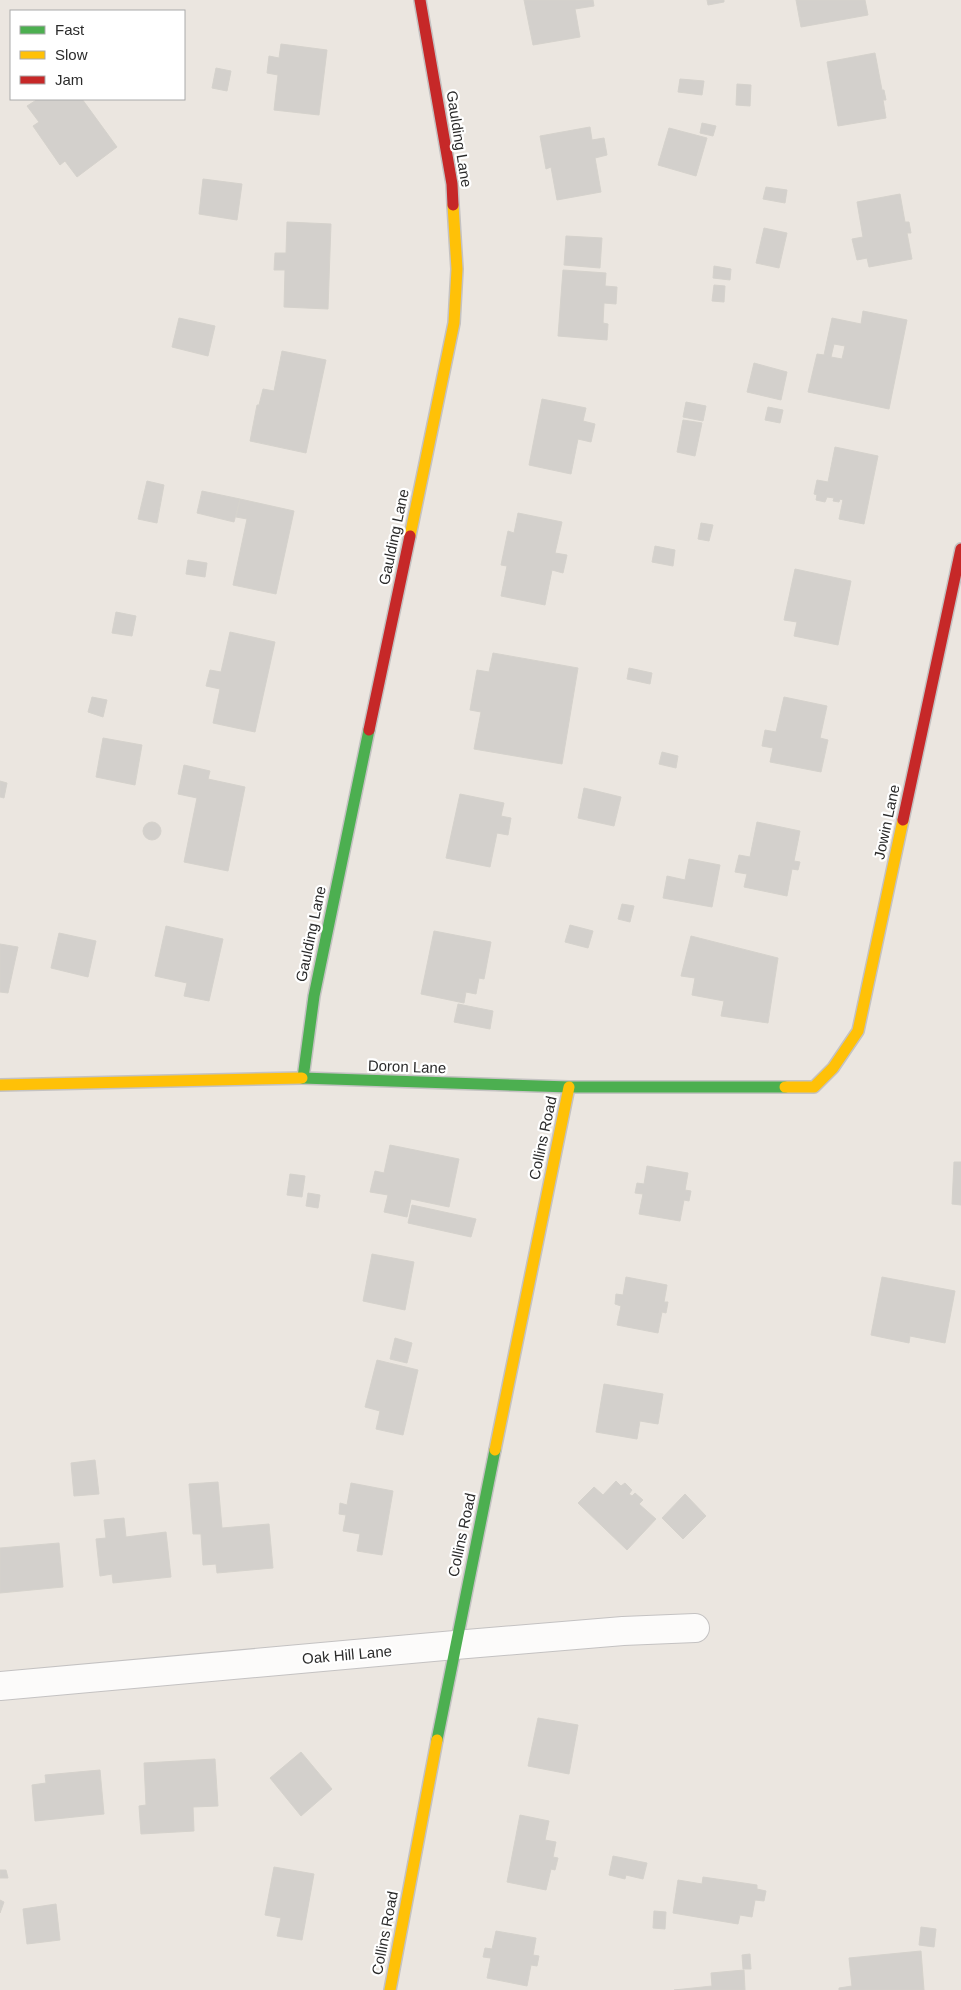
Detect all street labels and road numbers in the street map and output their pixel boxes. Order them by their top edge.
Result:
street label: Gaulding Lane [443,89,476,188]
street label: Gaulding Lane [375,487,412,586]
street label: Jowin Lane [870,783,903,861]
street label: Gaulding Lane [292,884,329,983]
street label: Doron Lane [368,1057,446,1076]
street label: Collins Road [525,1095,560,1181]
street label: Collins Road [444,1492,479,1578]
street label: Oak Hill Lane [301,1642,393,1667]
street label: Collins Road [368,1890,401,1976]

